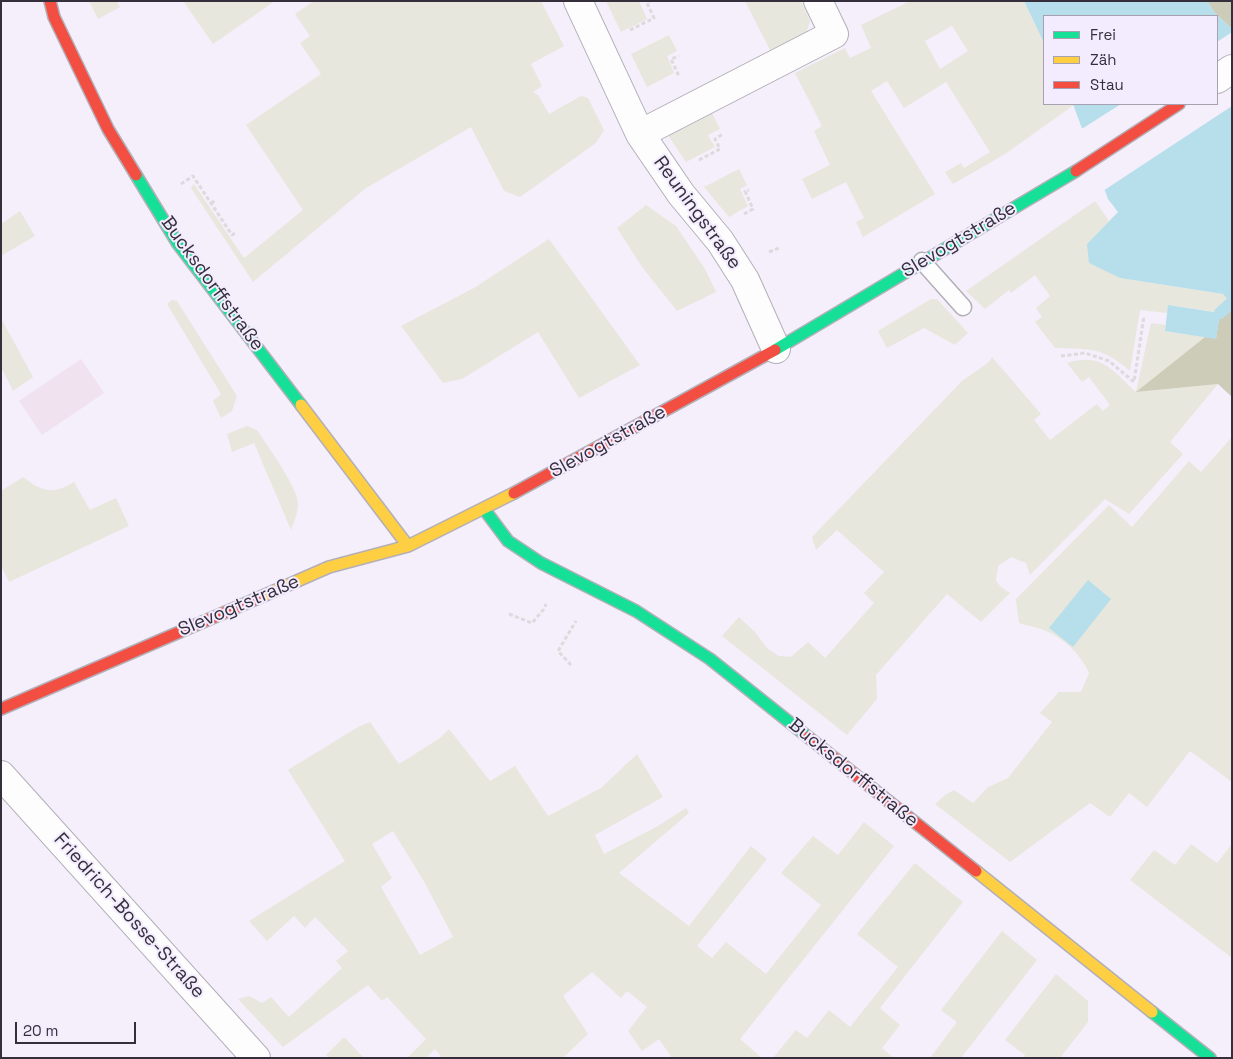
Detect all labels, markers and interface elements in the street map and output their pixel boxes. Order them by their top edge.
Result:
legend [1043,15,1218,105]
text: Frei [1090,25,1116,44]
text: Zäh [1090,50,1116,69]
text: Stau [1090,75,1124,94]
street label: Reuningstraße [648,152,746,274]
street label: Slevogtstraße [898,197,1020,283]
street label: Bucksdorffstraße [156,212,268,356]
street label: Slevogtstraße [546,401,670,483]
street label: Slevogtstraße [175,570,303,642]
street label: Bucksdorffstraße [783,714,923,832]
street label: Friedrich-Bosse-Straße [49,829,209,1003]
scale bar [18,1012,139,1044]
text: 20 m [23,1021,58,1040]

